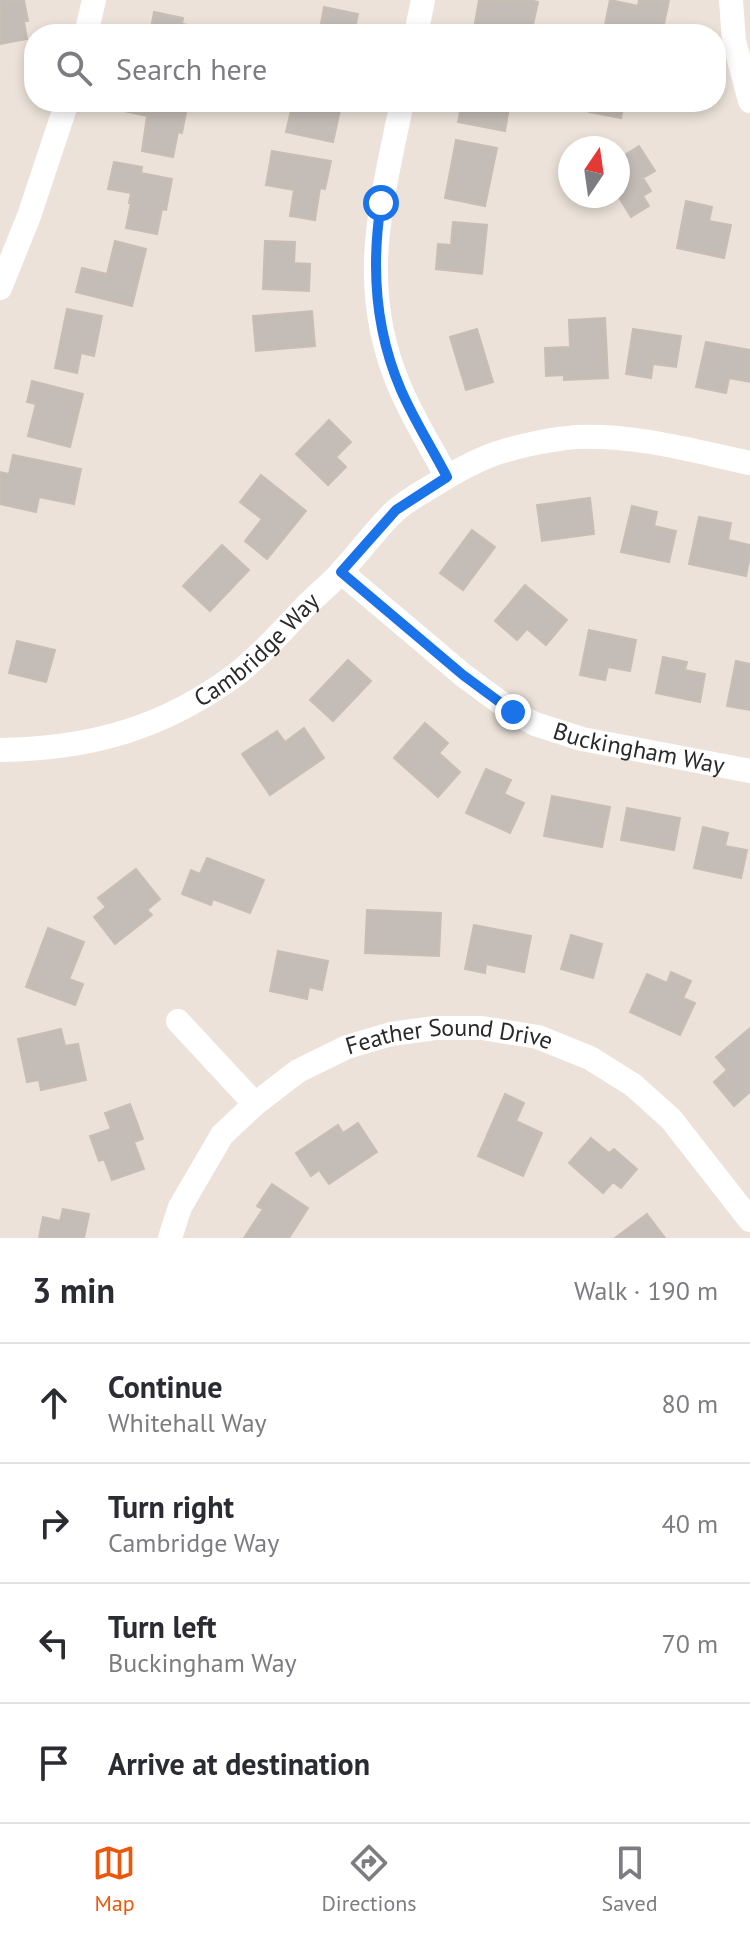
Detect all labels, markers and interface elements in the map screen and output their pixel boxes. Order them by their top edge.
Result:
search box [24,24,726,112]
icon: search [52,46,96,90]
text: Search here [116,49,267,88]
north arrow [558,136,630,208]
route start [363,185,399,221]
street label: Cambridge Way [188,585,325,714]
route end [495,694,531,730]
street label: Buckingham Way [549,715,727,781]
street label: Feather Sound Drive [342,1011,558,1062]
text: 3 min [32,1268,115,1312]
text: Walk · 190 m [574,1274,718,1307]
text: Continue [108,1367,222,1406]
icon: ahead [32,1381,76,1425]
text: 80 m [662,1387,718,1420]
text: Whitehall Way [108,1406,267,1439]
text: Turn right [108,1487,234,1526]
icon: right [32,1501,76,1545]
text: 40 m [662,1507,718,1540]
text: Cambridge Way [108,1526,279,1559]
text: Turn left [108,1607,216,1646]
icon: left [32,1621,76,1665]
text: 70 m [662,1627,718,1660]
text: Buckingham Way [108,1646,297,1679]
icon: arrive [32,1741,76,1785]
text: Arrive at destination [108,1744,370,1783]
tab: Map [92,1841,136,1917]
tab: Directions [321,1841,417,1917]
tab: Saved [602,1841,657,1917]

